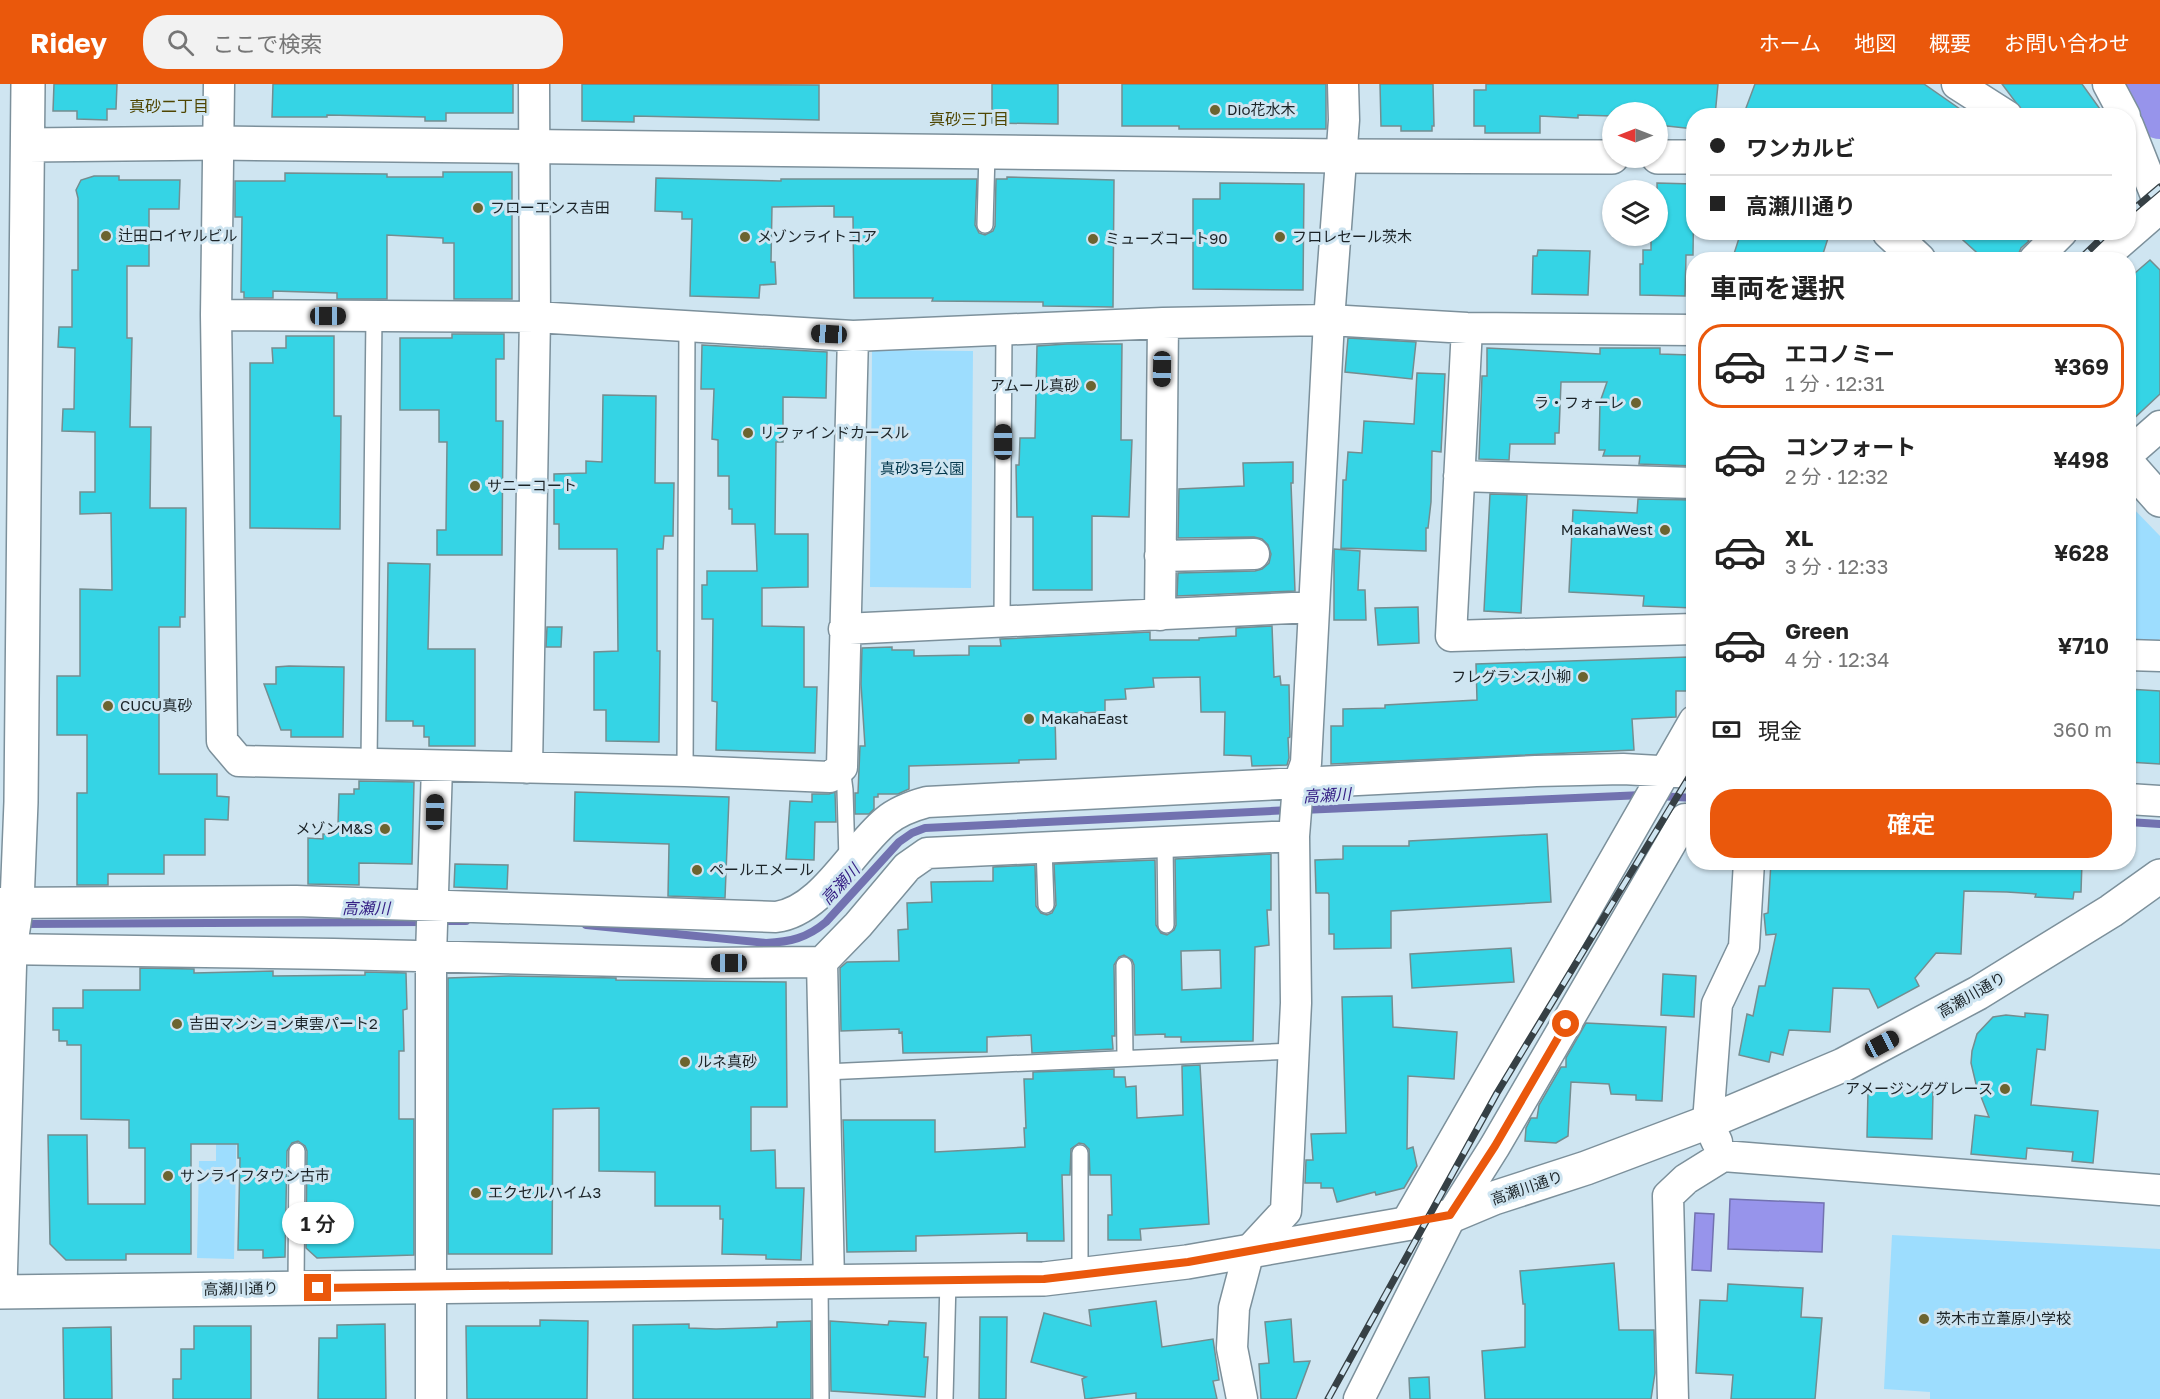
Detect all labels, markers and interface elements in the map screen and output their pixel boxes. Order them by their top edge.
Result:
search box [143,15,563,69]
text: Ridey [30,26,107,59]
icon: search [164,26,197,59]
text: ここで検索 [212,30,322,57]
text: ホーム [1759,30,1821,56]
text: 地図 [1854,30,1896,56]
text: 概要 [1929,30,1971,56]
text: お問い合わせ [2004,30,2130,56]
district label: 真砂二丁目 [129,96,209,116]
place label: Dio花水木 [1227,100,1296,118]
north arrow [1602,102,1668,168]
map controls [1602,102,1668,246]
marker: Dio花水木 [1208,103,1222,117]
district label: 真砂三丁目 [929,109,1009,129]
text: ワンカルビ [1746,134,1856,161]
button: layers [1602,180,1668,246]
text: 高瀬川通り [1746,192,1856,219]
place label: フローエンス吉田 [490,198,610,216]
marker: フローエンス吉田 [471,201,485,215]
place label: 辻田ロイヤルビル [118,226,238,244]
place label: メゾンライトコア [757,227,877,245]
place label: フロレセール茨木 [1292,227,1412,245]
marker: 辻田ロイヤルビル [99,229,113,243]
place label: ミューズコート90 [1105,229,1228,247]
marker: メゾンライトコア [738,230,752,244]
marker: フロレセール茨木 [1273,230,1287,244]
marker: ミューズコート90 [1086,232,1100,246]
text: 車両を選択 [1710,272,1845,304]
car [310,307,346,325]
car [811,324,847,344]
icon: car [1713,339,1767,393]
text: エコノミー [1785,340,1895,367]
car [1153,351,1171,387]
text: ¥369 [2054,353,2109,380]
text: 1 分 · 12:31 [1785,371,1884,395]
place label: アムール真砂 [990,376,1079,394]
marker: アムール真砂 [1084,379,1098,393]
place label: ラ・フォーレ [1534,393,1624,411]
marker: ラ・フォーレ [1629,396,1643,410]
place label: リファインドカースル [760,423,909,441]
car [994,424,1012,460]
marker: リファインドカースル [741,426,755,440]
icon: car [1713,432,1767,486]
text: コンフォート [1785,433,1916,460]
text: ¥498 [2053,446,2109,473]
park label: 真砂3号公園 [880,459,964,477]
text: 2 分 · 12:32 [1785,464,1888,488]
place label: サニーコート [487,476,577,494]
marker: サニーコート [468,479,482,493]
place label: MakahaWest [1561,520,1653,538]
marker: MakahaWest [1658,523,1672,537]
text: XL [1785,524,1813,551]
icon: car [1713,525,1767,579]
text: ¥628 [2054,539,2109,566]
text: 3 分 · 12:33 [1785,554,1888,578]
text: Green [1785,617,1849,644]
icon: car [1713,618,1767,672]
text: ¥710 [2058,632,2109,659]
text: 4 分 · 12:34 [1785,647,1889,671]
place label: フレグランス小柳 [1451,667,1571,685]
marker: フレグランス小柳 [1576,670,1590,684]
place label: CUCU真砂 [120,696,192,714]
marker: CUCU真砂 [101,699,115,713]
place label: MakahaEast [1041,709,1128,727]
marker: MakahaEast [1022,712,1036,726]
icon: cash [1710,713,1743,746]
text: 現金 [1758,717,1802,744]
text: 360 m [2053,717,2112,741]
water label: 高瀬川 [1303,784,1353,806]
button: 確定 [1710,789,2112,858]
car [426,794,444,830]
place label: メゾンM&S [295,819,373,837]
marker: メゾンM&S [378,822,392,836]
water label: 高瀬川 [816,858,865,908]
place label: ペールエメール [709,860,814,878]
marker: ペールエメール [690,863,704,877]
water label: 高瀬川 [342,898,392,918]
car [711,954,747,972]
street label: 高瀬川通り [1935,968,2008,1021]
route start [1552,1010,1579,1037]
place label: 吉田マンション東雲パート2 [189,1014,378,1032]
marker: 吉田マンション東雲パート2 [170,1017,184,1031]
car [1862,1028,1902,1060]
place label: ルネ真砂 [697,1052,757,1070]
marker: ルネ真砂 [678,1055,692,1069]
place label: アメージンググレース [1845,1079,1993,1097]
marker: アメージンググレース [1998,1082,2012,1096]
place label: サンライフタウン古市 [180,1166,330,1184]
street label: 高瀬川通り [1488,1166,1565,1208]
marker: サンライフタウン古市 [161,1169,175,1183]
place label: エクセルハイム3 [488,1183,601,1201]
marker: エクセルハイム3 [469,1186,483,1200]
callout: 1 分 [282,1201,354,1243]
text: 1 分 [300,1211,336,1235]
route end [304,1274,331,1301]
street label: 高瀬川通り [203,1278,279,1298]
place label: 茨木市立葦原小学校 [1936,1309,2071,1327]
marker: 茨木市立葦原小学校 [1917,1312,1931,1326]

